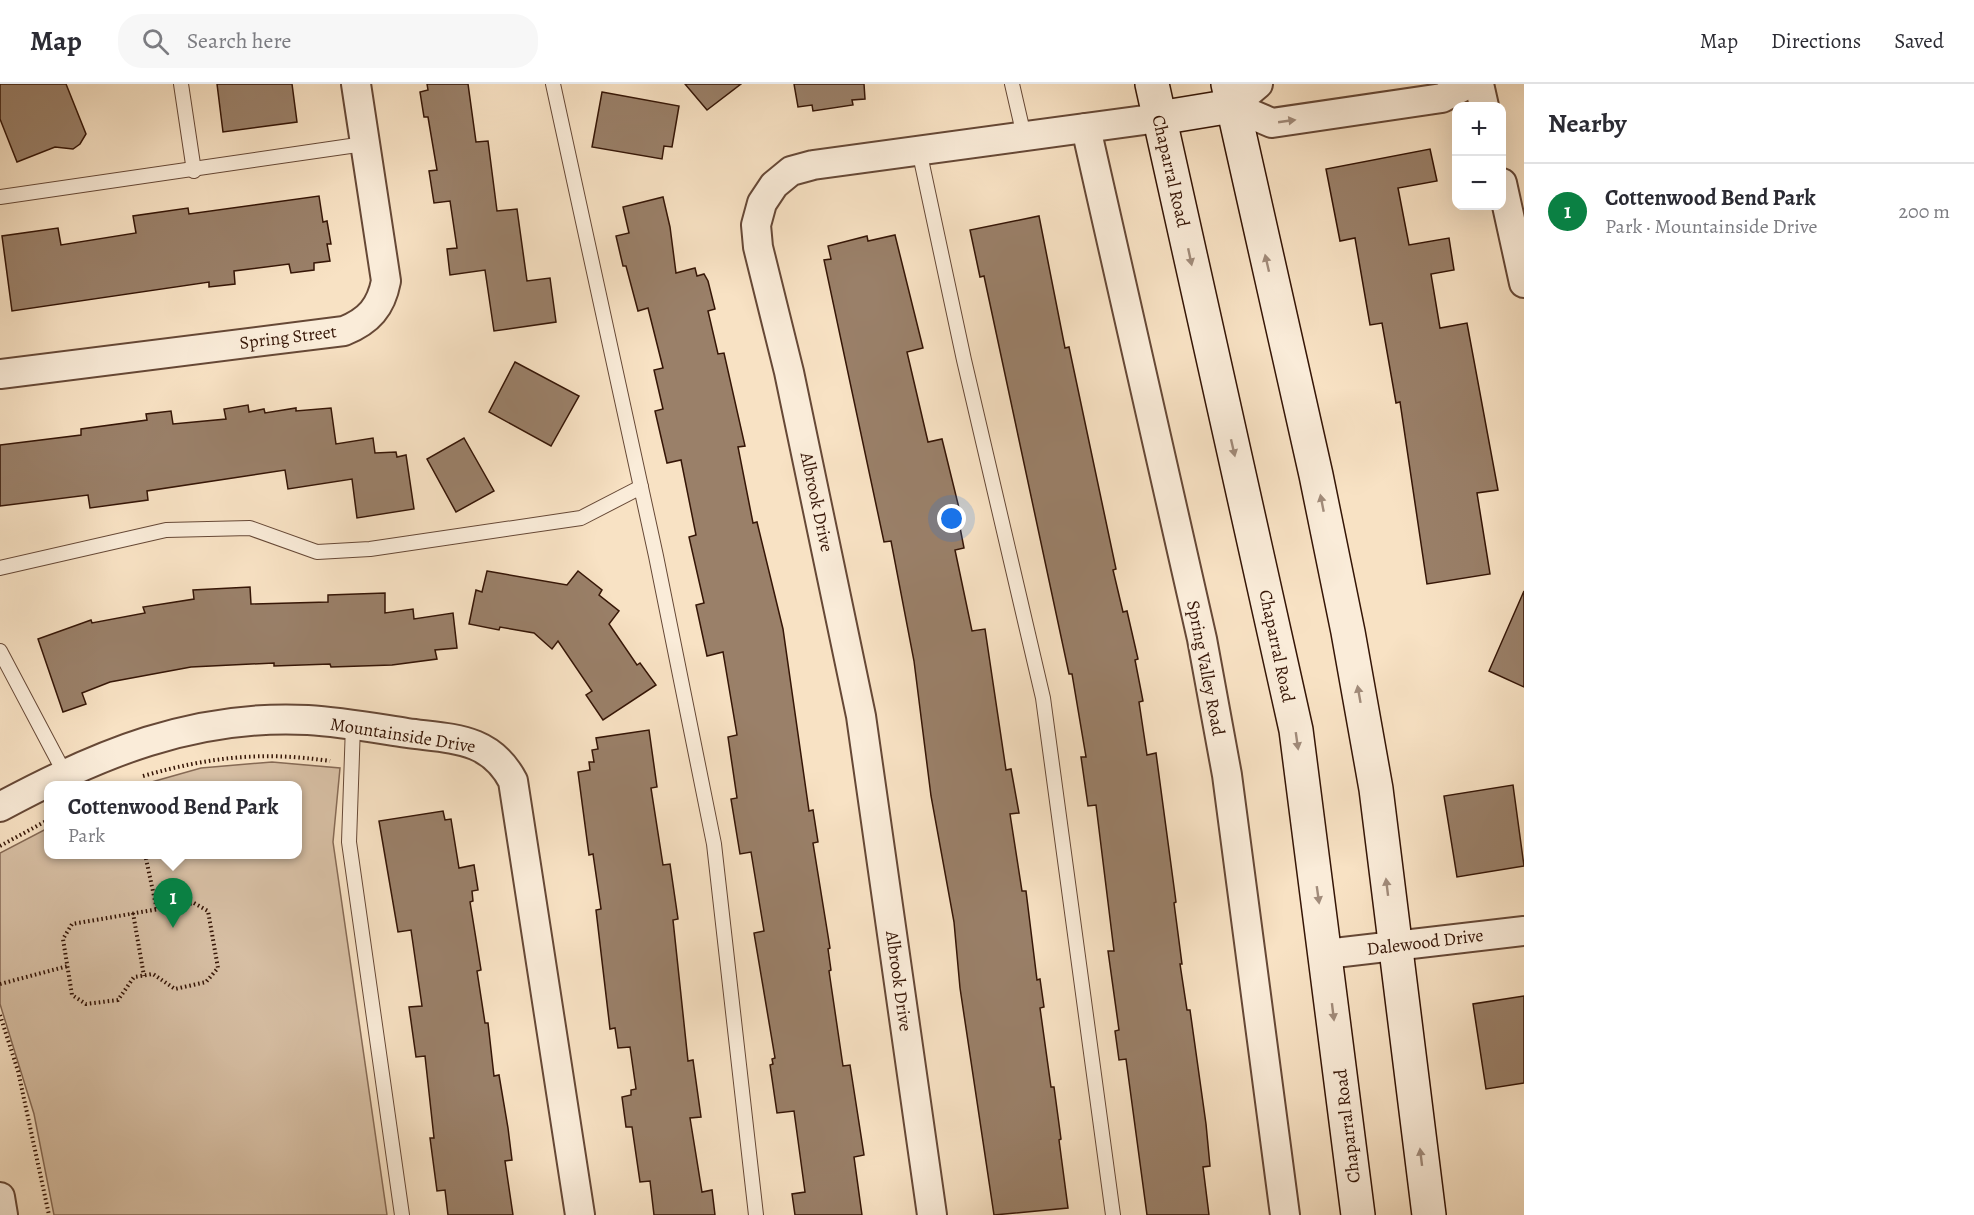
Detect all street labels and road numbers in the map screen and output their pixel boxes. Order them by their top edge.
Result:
street label: Chaparral Road [1146,112,1196,230]
street label: Spring Street [238,319,338,355]
street label: Albrook Drive [795,449,839,554]
street label: Chaparral Road [1253,587,1301,705]
street label: Spring Valley Road [1181,598,1231,738]
street label: Mountainside Drive [329,712,477,758]
street label: Dalewood Drive [1365,923,1485,961]
street label: Albrook Drive [880,928,918,1033]
street label: Chaparral Road [1328,1067,1366,1184]

